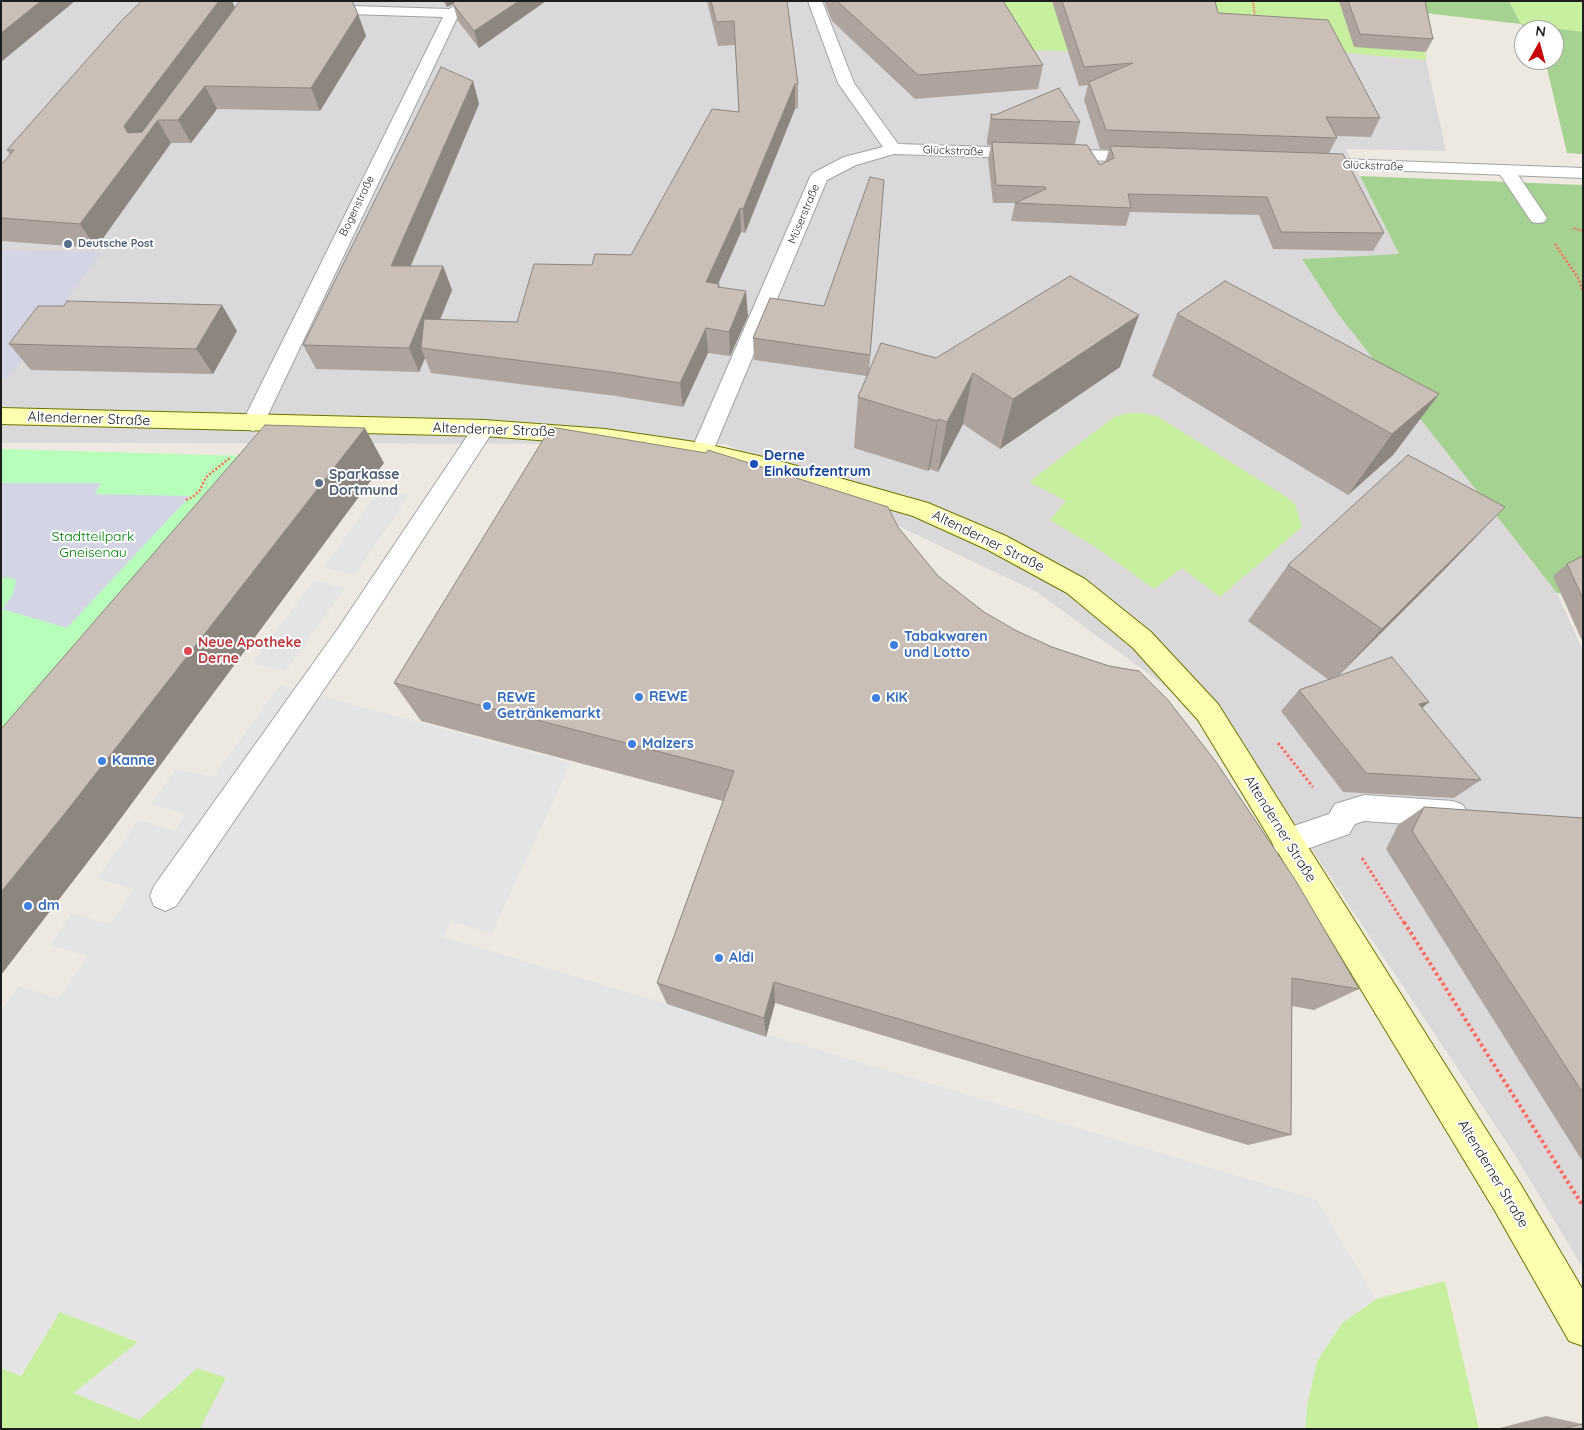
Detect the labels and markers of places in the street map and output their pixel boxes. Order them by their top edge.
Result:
place label: Deutsche Post [78,237,154,251]
marker: Deutsche Post [62,238,74,250]
place label: Derne Einkaufzentrum [764,448,871,481]
marker: Derne Einkaufzentrum [748,458,760,470]
place label: Sparkasse Dortmund [329,467,399,500]
marker: Sparkasse Dortmund [313,477,325,489]
place label: Tabakwaren und Lotto [904,629,988,662]
place label: Neue Apotheke Derne [198,635,302,668]
marker: Tabakwaren und Lotto [888,639,900,651]
marker: Neue Apotheke Derne [182,645,194,657]
place label: REWE [649,689,688,705]
place label: REWE Getränkemarkt [497,690,601,722]
place label: KiK [886,690,908,706]
marker: REWE [633,691,645,703]
marker: KiK [870,692,882,704]
marker: REWE Getränkemarkt [481,700,493,712]
place label: Malzers [642,736,694,752]
marker: Malzers [626,738,638,750]
place label: Kanne [112,753,155,769]
marker: Kanne [96,755,108,767]
place label: dm [38,898,60,914]
marker: dm [22,900,34,912]
place label: Aldi [729,950,754,966]
marker: Aldi [713,952,725,964]

